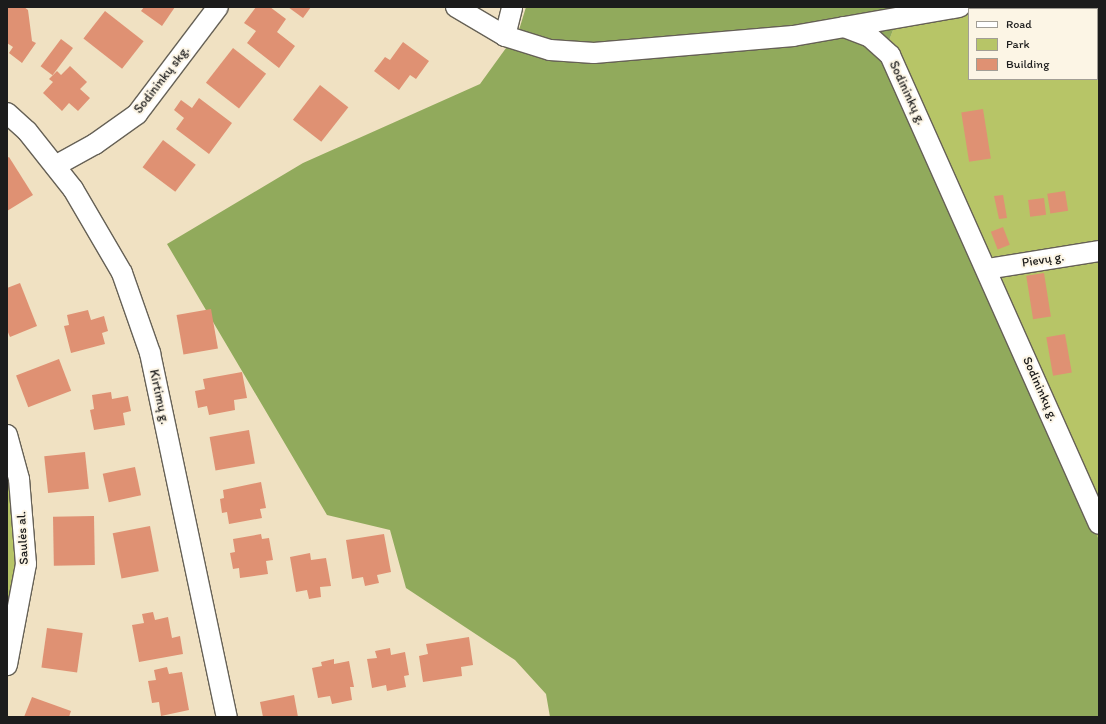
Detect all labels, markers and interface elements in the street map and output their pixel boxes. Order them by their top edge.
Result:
legend [968,8,1098,80]
text: Road [1006,17,1032,31]
text: Park [1006,37,1030,51]
street label: Sodininkų skg. [131,43,193,117]
text: Building [1006,57,1049,71]
street label: Sodininkų g. [885,59,929,127]
street label: Pievų g. [1021,249,1065,271]
street label: Sodininkų g. [1019,354,1061,424]
street label: Kirtimų g. [146,368,172,426]
street label: Saulės al. [14,511,32,565]

